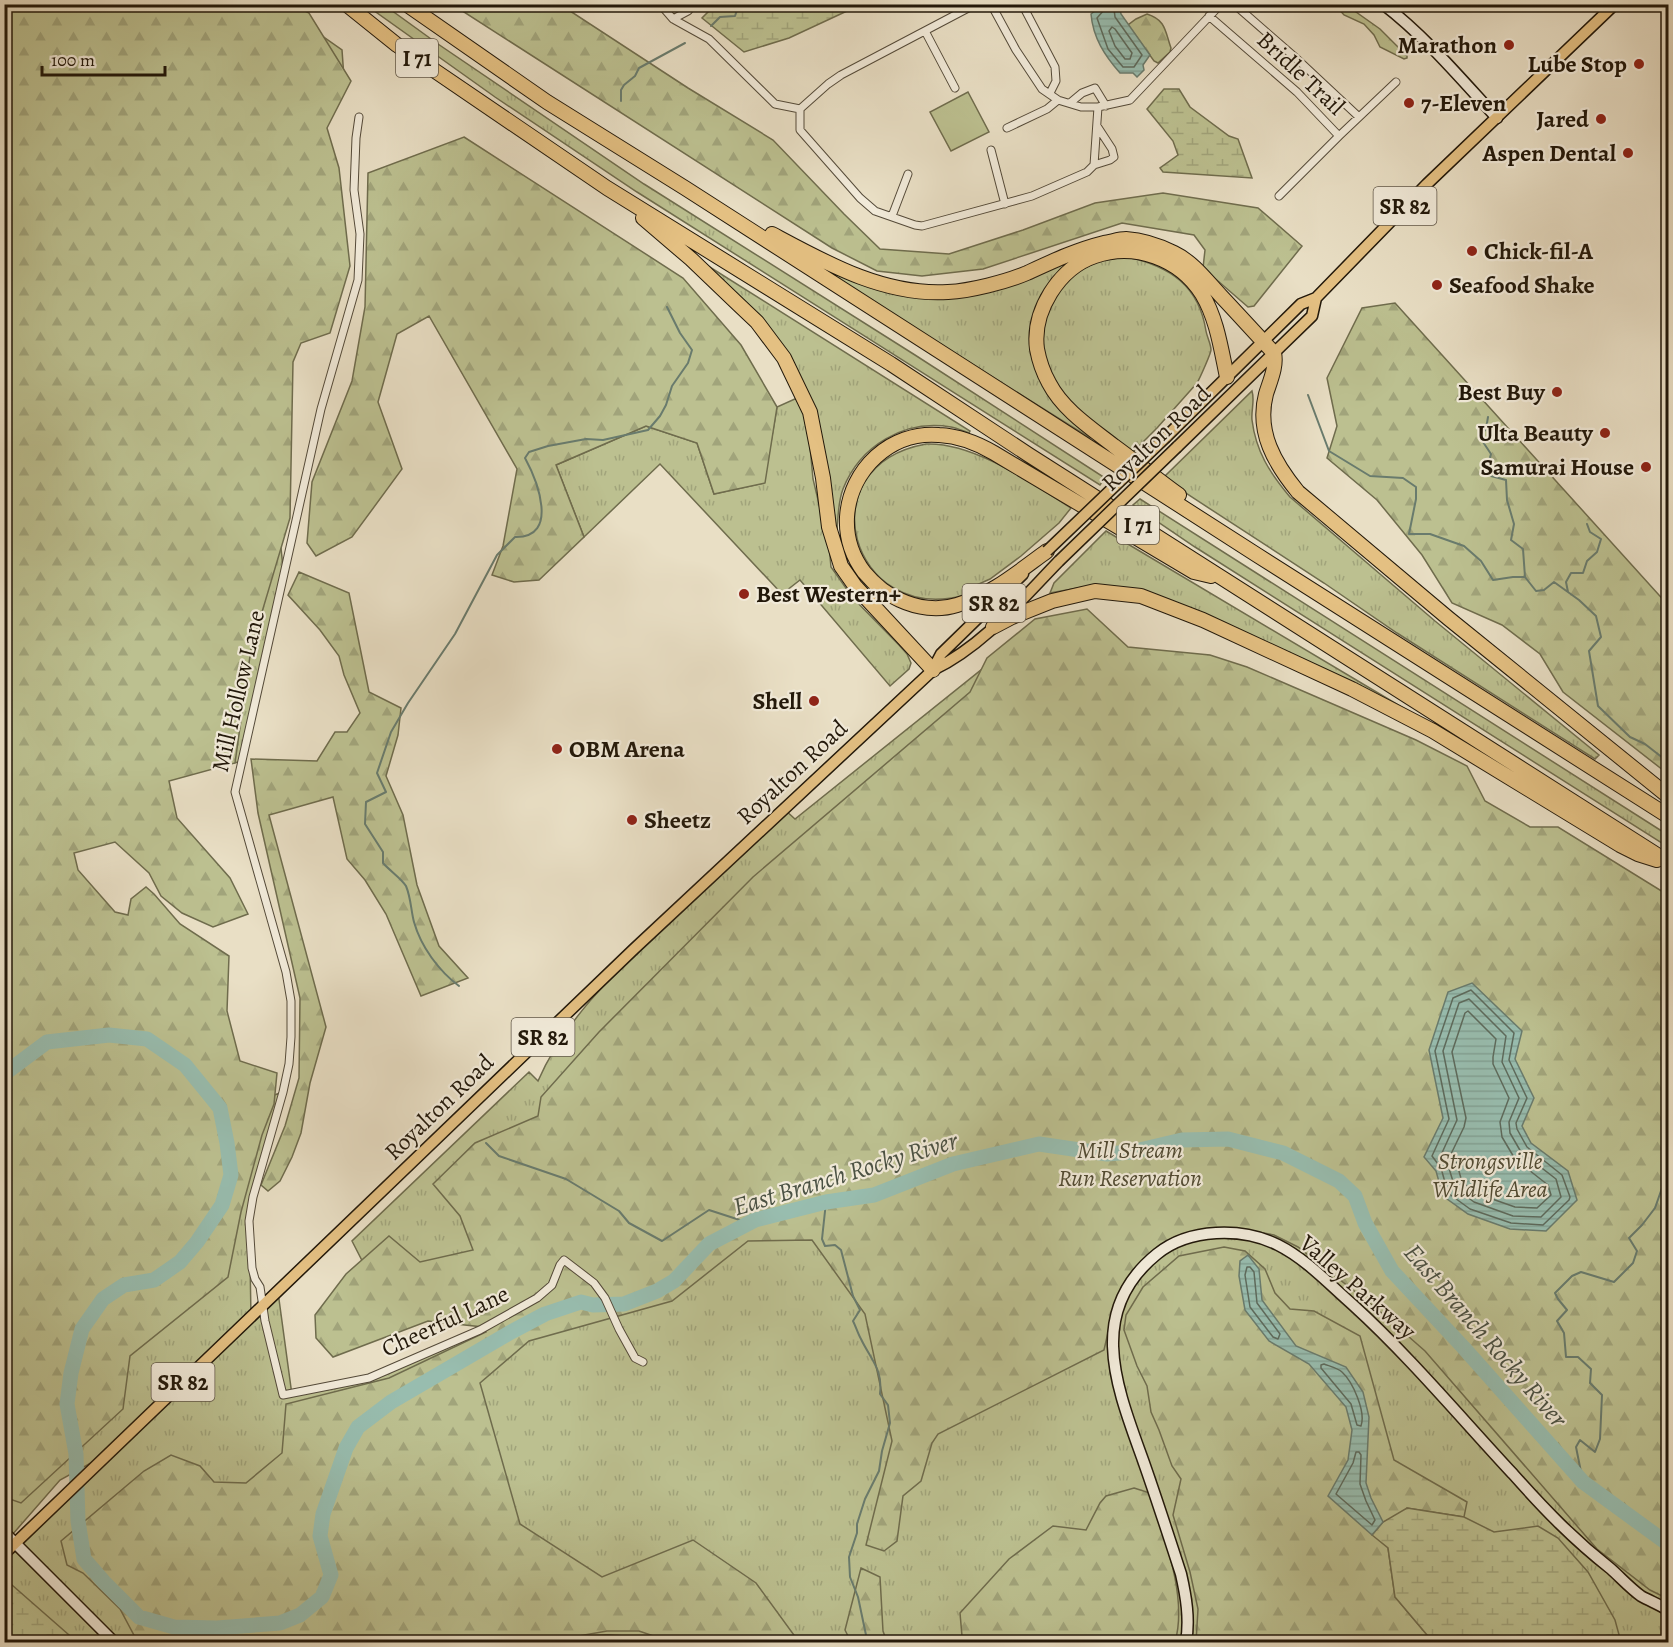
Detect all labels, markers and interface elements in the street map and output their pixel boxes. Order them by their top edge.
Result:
street label: Bridle Trail [1250,24,1352,122]
place label: Marathon [1397,29,1498,61]
marker: Marathon [1502,38,1516,52]
scale bar [42,39,165,77]
road number: I 71 [396,39,438,77]
text: 100 m [51,48,95,72]
place label: Lube Stop [1527,48,1627,80]
marker: Lube Stop [1632,57,1646,71]
place label: 7-Eleven [1421,87,1507,119]
marker: 7-Eleven [1402,96,1416,110]
place label: Jared [1536,103,1589,135]
marker: Jared [1594,112,1608,126]
place label: Aspen Dental [1482,137,1617,169]
marker: Aspen Dental [1621,146,1635,160]
road number: SR 82 [1374,187,1436,225]
place label: Chick-fil-A [1484,235,1594,267]
marker: Chick-fil-A [1465,244,1479,258]
place label: Seafood Shake [1449,269,1595,301]
marker: Seafood Shake [1430,278,1444,292]
place label: Best Buy [1458,376,1546,408]
street label: Royalton Road [1094,378,1218,498]
marker: Best Buy [1550,385,1564,399]
place label: Ulta Beauty [1477,417,1594,449]
marker: Ulta Beauty [1598,426,1612,440]
place label: Samurai House [1480,451,1634,483]
marker: Samurai House [1639,460,1653,474]
road number: I 71 [1117,506,1159,544]
place label: Best Western+ [756,578,901,610]
road number: SR 82 [962,584,1026,622]
marker: Best Western+ [737,587,751,601]
street label: Mill Hollow Lane [204,607,272,775]
place label: Shell [753,685,803,717]
marker: Shell [807,694,821,708]
street label: Royalton Road [730,712,854,832]
place label: OBM Arena [569,733,685,765]
marker: OBM Arena [550,742,564,756]
place label: Sheetz [644,804,711,836]
marker: Sheetz [625,813,639,827]
road number: SR 82 [512,1018,574,1056]
street label: Royalton Road [377,1047,501,1167]
water label: East Branch Rocky River [729,1122,963,1224]
park label: Mill Stream Run Reservation [1058,1134,1202,1194]
park label: Strongsville Wildlife Area [1432,1145,1548,1205]
street label: Valley Parkway [1292,1227,1423,1347]
water label: East Branch Rocky River [1396,1236,1576,1435]
street label: Cheerful Lane [376,1277,514,1365]
road number: SR 82 [152,1363,214,1401]

